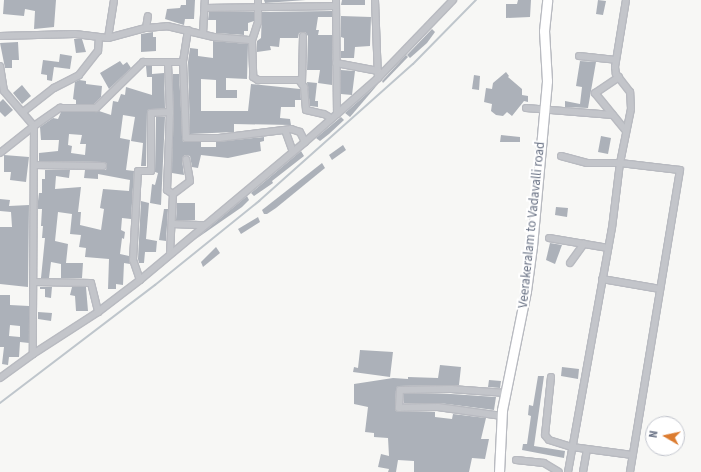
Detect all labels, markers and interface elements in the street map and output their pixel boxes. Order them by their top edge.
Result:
street label: Veerakeralam to Vadavalli road [516,141,548,309]
north arrow [645,416,685,456]
text: N [646,429,662,439]

